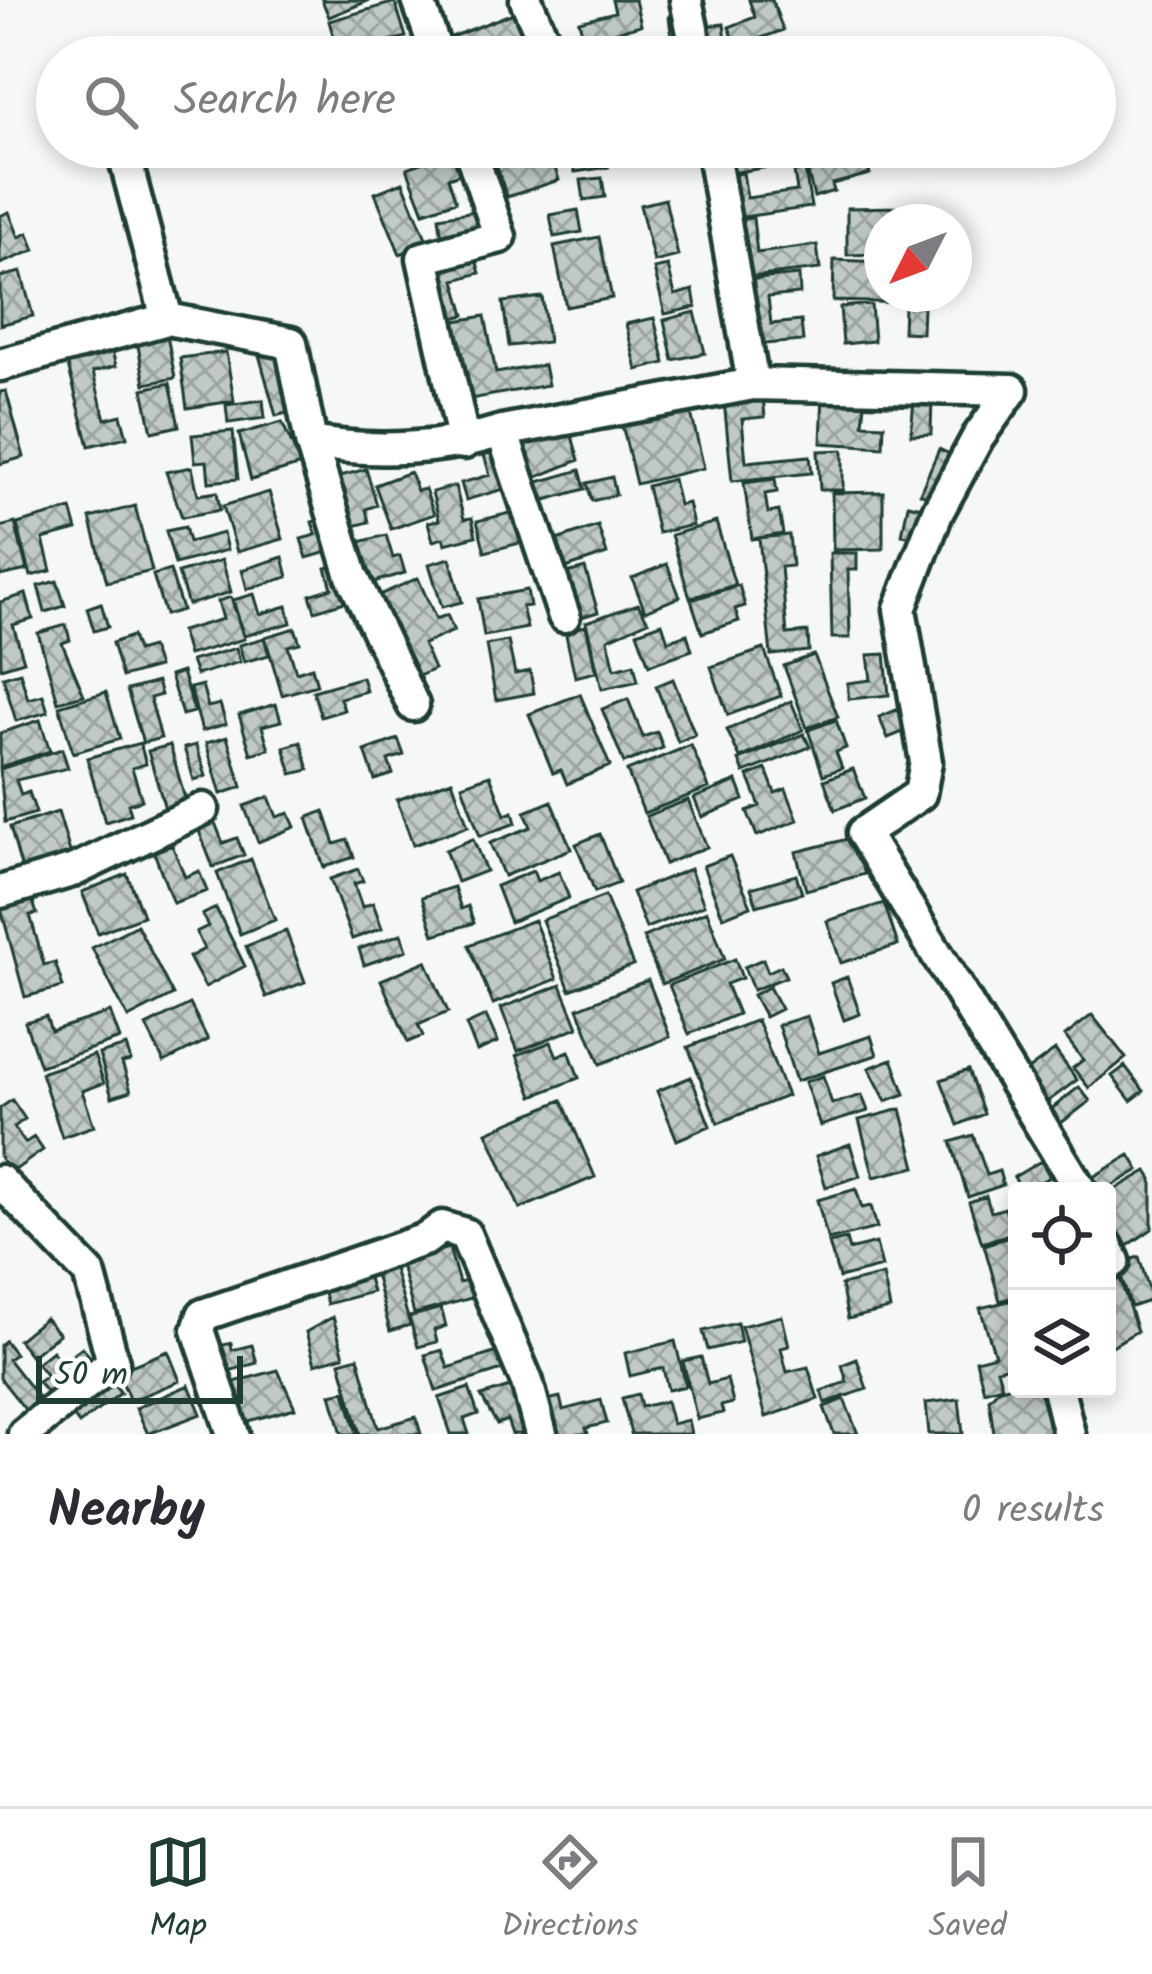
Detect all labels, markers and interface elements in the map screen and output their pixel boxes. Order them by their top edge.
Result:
search box [36,36,1116,168]
text: Search here [174,66,396,138]
icon: search [78,69,144,135]
north arrow [864,204,972,312]
map controls [1008,1182,1116,1398]
button: locate [1008,1182,1116,1290]
button: layers [1008,1290,1116,1398]
scale bar [36,1350,243,1403]
text: 50 m [54,1350,128,1403]
text: Nearby [48,1472,205,1553]
text: 0 results [962,1481,1104,1543]
tab: Map [145,1829,211,1954]
tab: Directions [501,1829,638,1954]
tab: Saved [929,1829,1007,1954]

